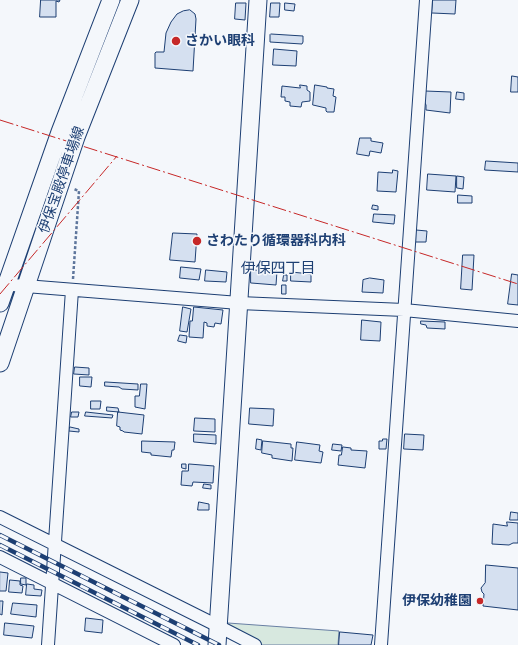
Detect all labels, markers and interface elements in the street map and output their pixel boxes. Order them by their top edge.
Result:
place label: さかい眼科 [185,33,255,49]
marker: さかい眼科 [170,35,182,47]
street label: 伊保宝殿停車場線 [36,124,88,236]
place label: さわたり循環器科内科 [206,233,346,249]
marker: さわたり循環器科内科 [191,235,203,247]
district label: 伊保四丁目 [241,260,315,278]
place label: 伊保幼稚園 [402,593,472,609]
marker: 伊保幼稚園 [475,596,485,606]

